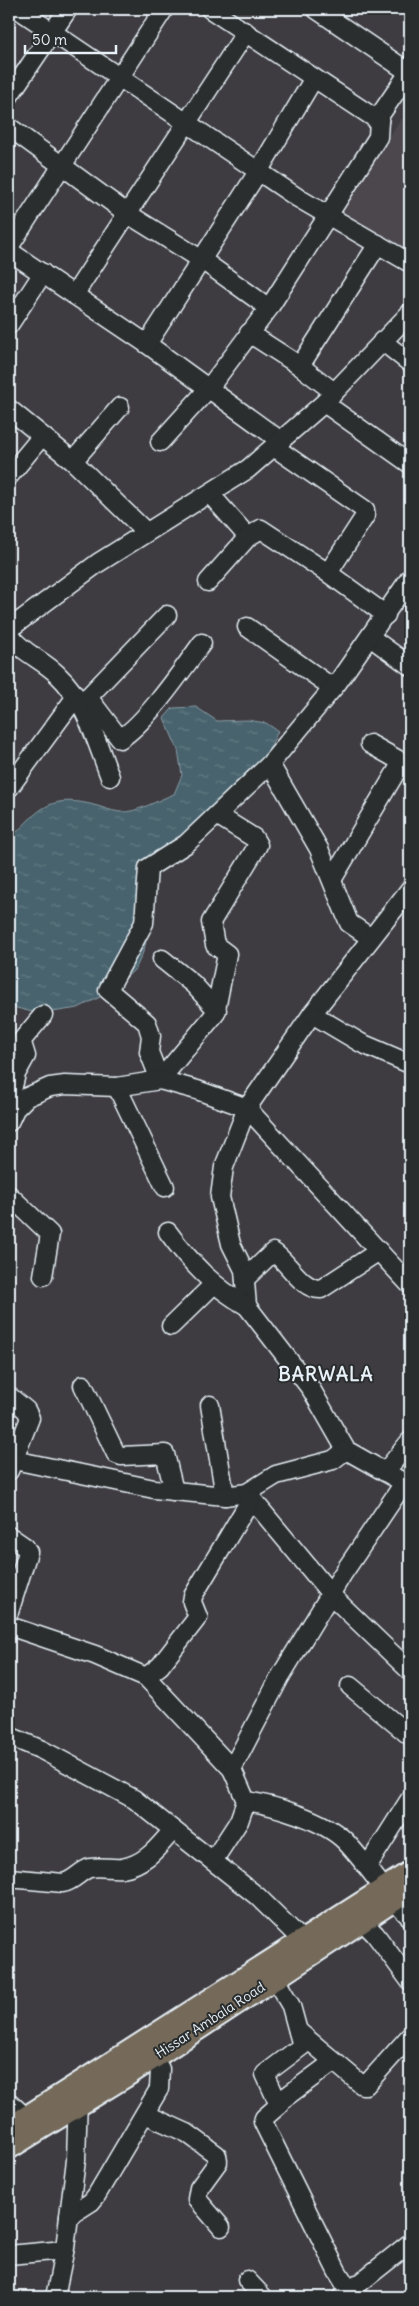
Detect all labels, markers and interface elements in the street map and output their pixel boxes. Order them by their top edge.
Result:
scale bar [25,22,116,54]
text: 50 m [32,30,67,49]
district label: BARWALA [278,1362,374,1386]
street label: Hissar Ambala Road [152,1978,268,2062]

